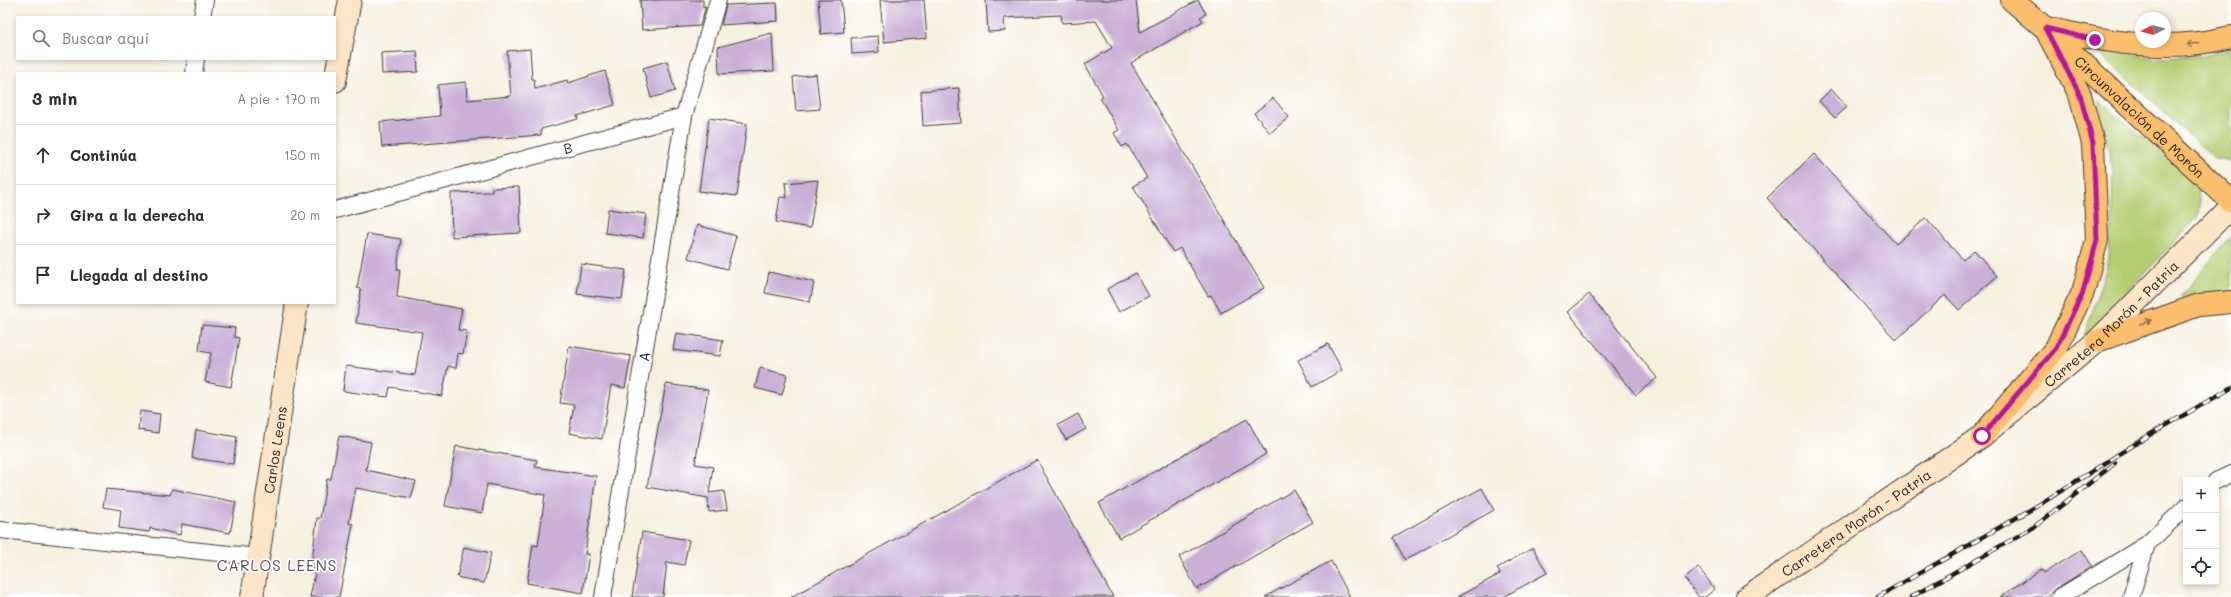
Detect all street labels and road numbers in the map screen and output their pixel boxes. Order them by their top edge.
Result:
street label: Circunvalación de Morón [2071,51,2209,182]
street label: B [561,137,574,158]
street label: Carretera Morón - Patria [2039,256,2182,391]
street label: A [633,350,654,363]
street label: Carlos Leens [258,405,291,495]
street label: Carretera Morón - Patria [1777,464,1935,580]

